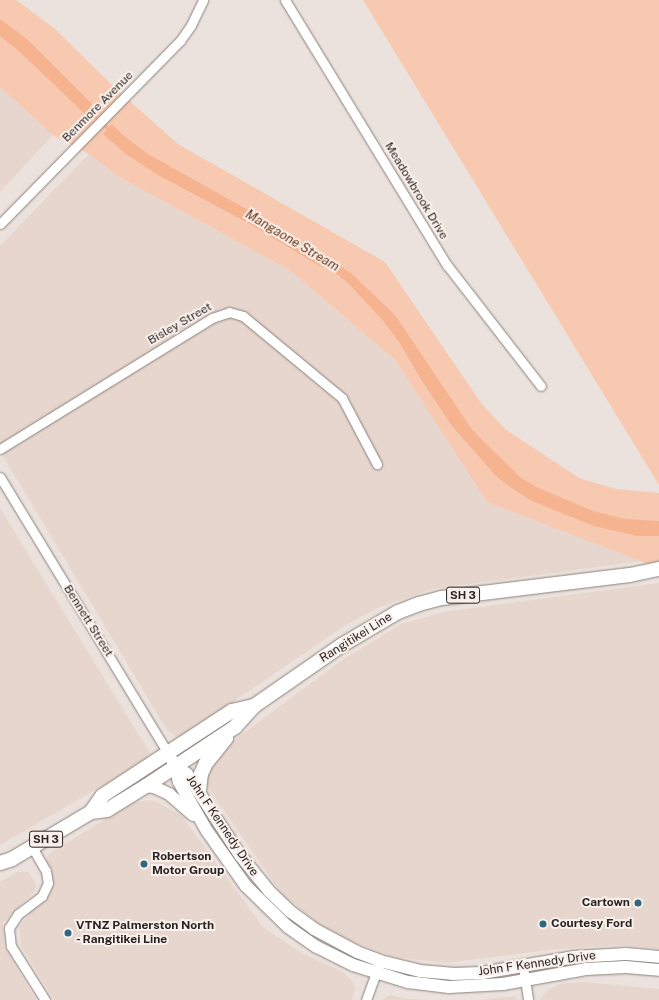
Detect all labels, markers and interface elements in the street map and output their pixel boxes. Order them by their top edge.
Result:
street label: Benmore Avenue [59,68,137,146]
street label: Meadowbrook Drive [381,140,451,242]
water label: Mangaone Stream [242,207,342,275]
street label: Bisley Street [145,300,215,348]
street label: Bennett Street [60,582,116,660]
road number: SH 3 [446,586,480,604]
street label: Rangitikei Line [317,610,395,666]
street label: John F Kennedy Drive [183,773,261,879]
road number: SH 3 [29,830,63,848]
place label: Robertson Motor Group [152,850,224,878]
marker: Robertson Motor Group [139,859,149,869]
place label: Cartown [582,896,630,910]
marker: Cartown [633,898,643,908]
place label: Courtesy Ford [551,917,632,931]
place label: VTNZ Palmerston North - Rangitikei Line [76,919,214,947]
marker: Courtesy Ford [538,919,548,929]
marker: VTNZ Palmerston North - Rangitikei Line [63,928,73,938]
street label: John F Kennedy Drive [477,949,597,979]

